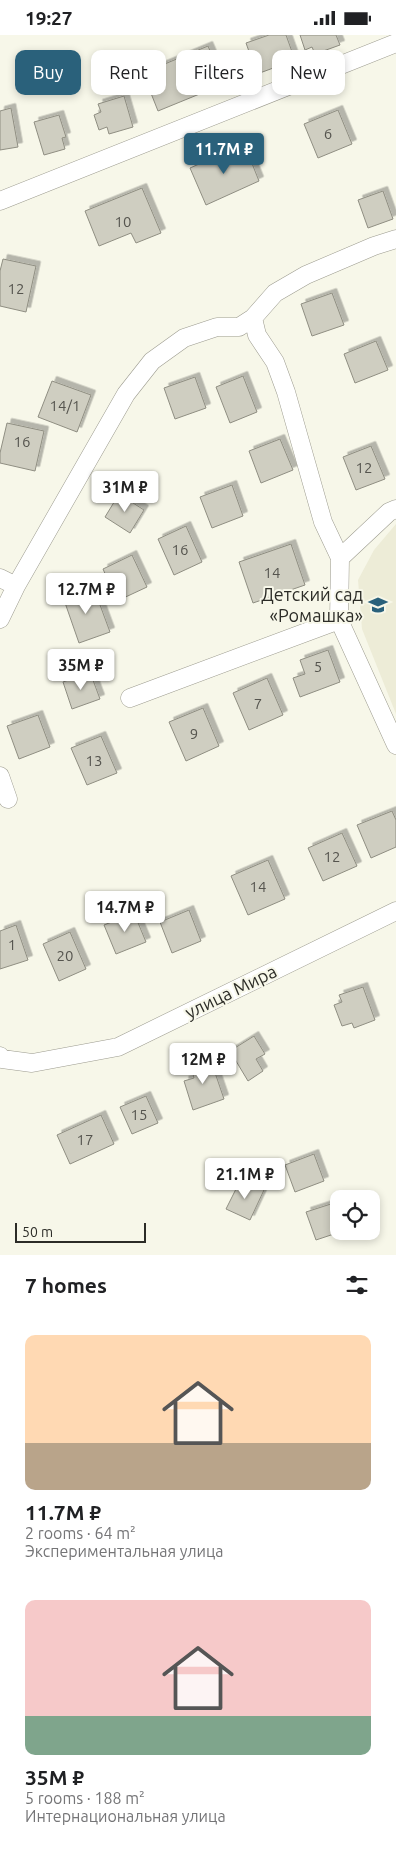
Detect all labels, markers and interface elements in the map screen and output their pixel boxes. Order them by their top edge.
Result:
text: 19:27 [25,7,73,29]
chip: Buy [15,50,81,95]
chip: Rent [91,50,166,95]
chip: Filters [176,50,262,95]
chip: New [272,50,345,95]
house number: 6 [324,125,332,142]
pin: 11.7M ₽ [178,133,270,175]
text: 11.7M ₽ [195,140,253,158]
house number: 10 [115,213,131,230]
house number: 12 [8,280,24,297]
house number: 14/1 [50,397,80,414]
house number: 16 [14,433,30,450]
house number: 12 [356,459,372,476]
pin: 31M ₽ [90,471,160,513]
text: 31M ₽ [102,478,148,496]
house number: 16 [172,541,188,558]
house number: 14 [264,564,280,581]
pin: 12.7M ₽ [40,573,132,615]
text: 12.7M ₽ [57,580,115,598]
place label: Детский сад «Ромашка» [261,584,363,625]
school or university icon: Детский сад «Ромашка» [367,594,389,616]
pin: 35M ₽ [46,649,116,691]
text: 35M ₽ [58,656,104,674]
house number: 5 [314,658,322,675]
house number: 7 [254,695,262,712]
house number: 9 [190,725,198,742]
house number: 13 [86,752,102,769]
house number: 12 [324,848,340,865]
house number: 14 [250,878,266,895]
pin: 14.7M ₽ [79,891,171,933]
text: 14.7M ₽ [96,898,154,916]
house number: 1 [8,936,16,953]
house number: 20 [57,947,73,964]
street label: улица Мира [181,960,280,1022]
pin: 12M ₽ [168,1043,238,1085]
text: 12M ₽ [180,1050,226,1068]
house number: 15 [131,1106,147,1123]
house number: 17 [77,1131,93,1148]
pin: 21.1M ₽ [199,1157,291,1200]
text: 21.1M ₽ [216,1165,274,1183]
map controls [330,1190,380,1240]
button: locate [330,1190,380,1240]
scale bar [15,1220,146,1243]
text: 50 m [22,1224,53,1240]
icon: filters [343,1271,371,1299]
text: 7 homes [25,1273,107,1297]
icon: home [153,1368,243,1458]
text: 11.7M ₽ [25,1500,101,1524]
text: 2 rooms · 64 m² [25,1524,136,1542]
text: Экспериментальная улица [25,1542,224,1560]
icon: home [153,1633,243,1723]
text: 35M ₽ [25,1765,84,1789]
text: 5 rooms · 188 m² [25,1789,145,1807]
text: Интернациональная улица [25,1807,226,1825]

